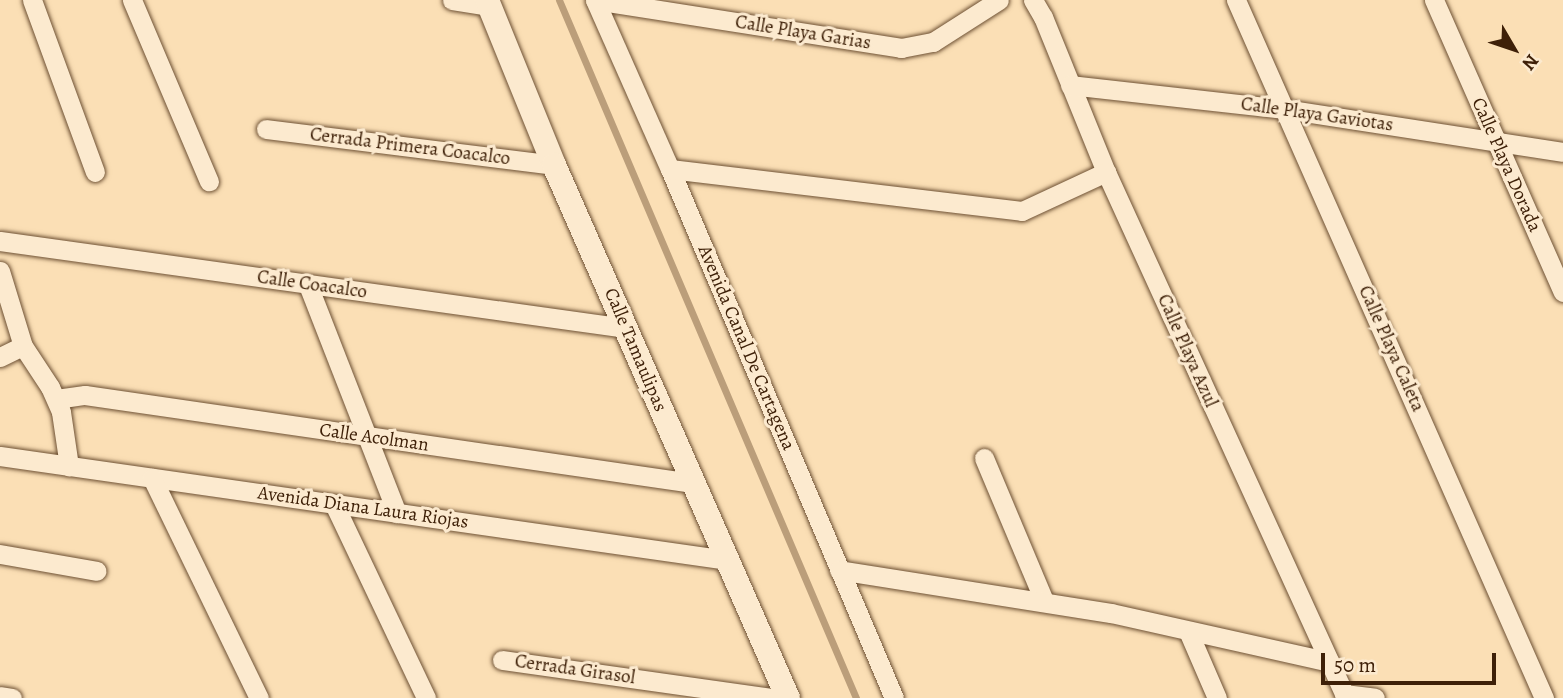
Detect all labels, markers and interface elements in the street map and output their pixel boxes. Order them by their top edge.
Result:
street label: Calle Playa Garias [733,11,873,55]
north arrow [1479,14,1549,84]
text: N [1516,49,1545,76]
street label: Calle Playa Gaviotas [1239,93,1395,137]
street label: Calle Playa Dorada [1466,94,1546,236]
street label: Cerrada Primera Coacalco [309,123,511,171]
street label: Avenida Canal De Cartagena [692,242,800,454]
street label: Calle Coacalco [256,266,368,304]
street label: Calle Playa Caleta [1353,282,1429,416]
street label: Calle Tamaulipas [599,285,671,415]
street label: Calle Playa Azul [1152,291,1222,411]
street label: Calle Acolman [318,419,430,457]
street label: Avenida Diana Laura Riojas [256,482,470,534]
scale bar [1325,638,1500,682]
street label: Cerrada Girasol [513,650,637,690]
text: 50 m [1334,651,1376,679]

